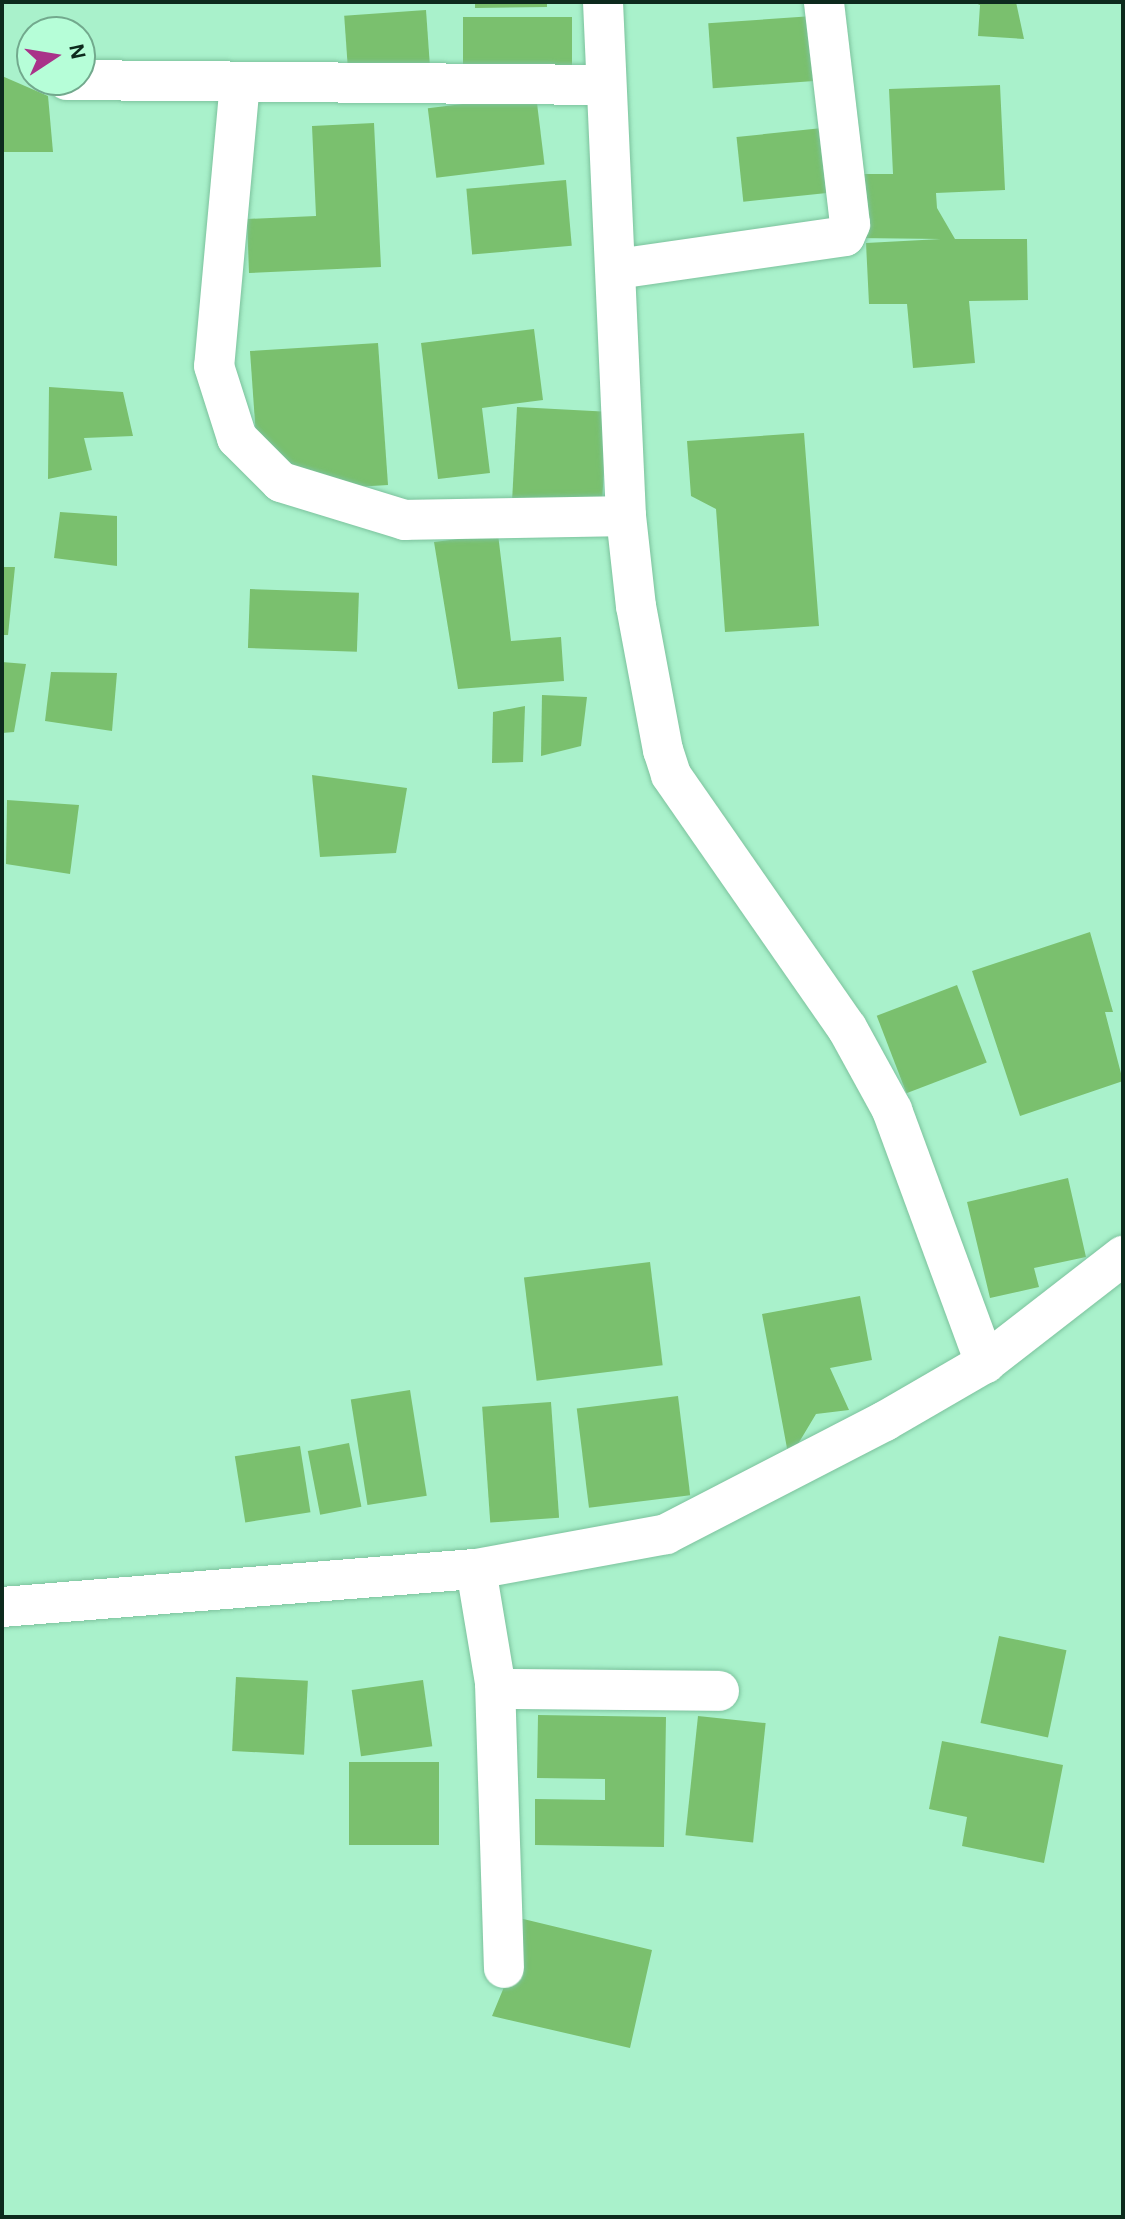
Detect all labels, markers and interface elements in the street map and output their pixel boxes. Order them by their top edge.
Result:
north arrow [16,16,96,96]
text: N [65,42,90,61]

